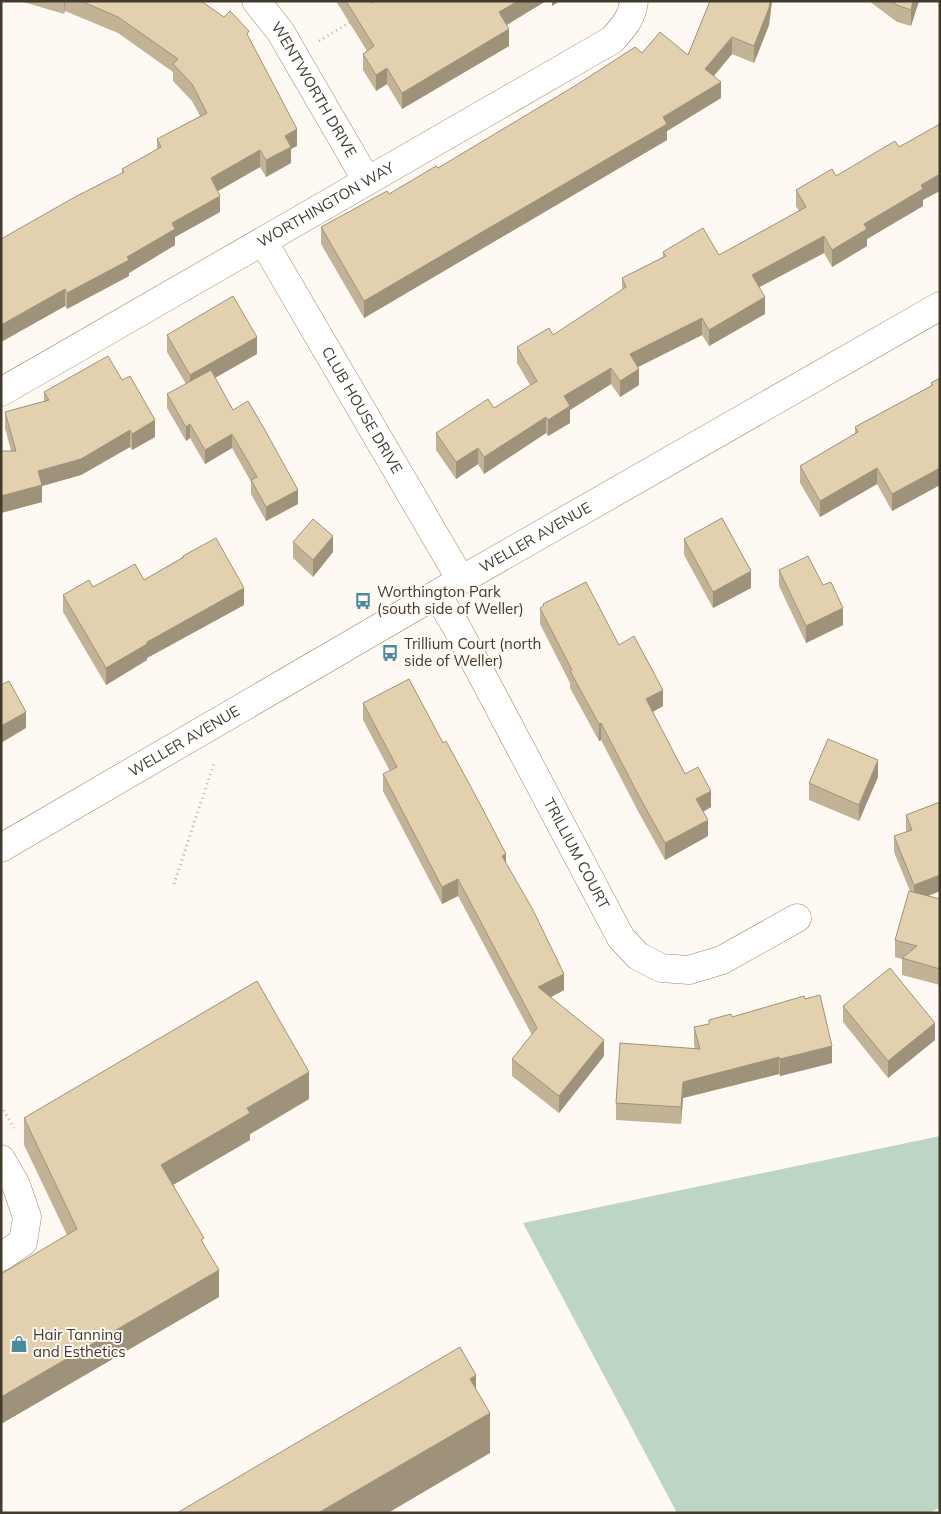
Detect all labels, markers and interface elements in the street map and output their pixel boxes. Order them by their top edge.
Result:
street label: WENTWORTH DRIVE [267,18,361,160]
street label: WORTHINGTON WAY [254,157,398,251]
street label: CLUB HOUSE DRIVE [318,343,407,477]
street label: WELLER AVENUE [476,498,594,576]
place label: Worthington Park (south side of Weller) [377,582,524,618]
bus stop icon: Worthington Park (south side of Weller) [353,591,373,611]
place label: Trillium Court (north side of Weller) [404,634,541,670]
bus stop icon: Trillium Court (north side of Weller) [380,643,400,663]
street label: WELLER AVENUE [125,701,243,781]
street label: TRILLIUM COURT [540,795,614,912]
place label: Hair Tanning and Esthetics [33,1325,126,1361]
shop icon: Hair Tanning and Esthetics [9,1334,29,1354]

